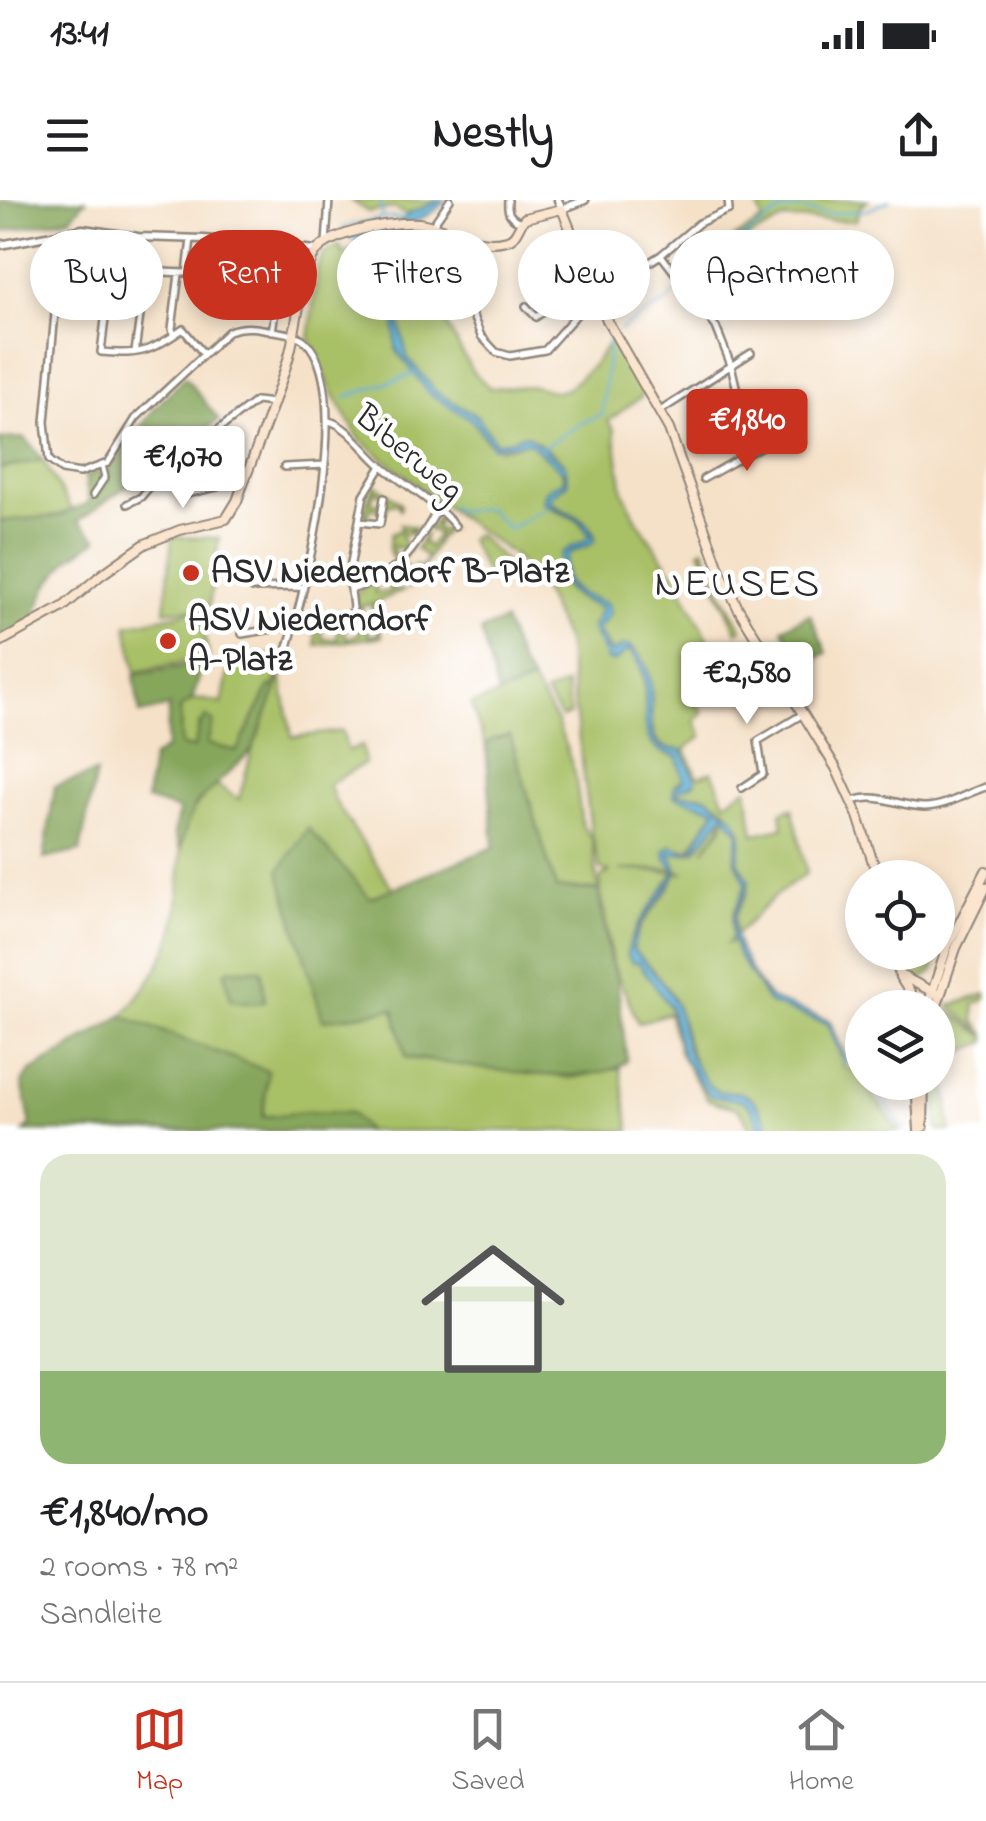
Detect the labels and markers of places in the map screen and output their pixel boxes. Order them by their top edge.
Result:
pin: €1,840 [666,389,828,474]
pin: €1,070 [102,426,264,511]
place label: ASV Niederndorf B-Platz [211,548,570,599]
marker: ASV Niederndorf B-Platz [180,562,202,584]
place label: ASV Niederndorf A-Platz [188,596,432,687]
marker: ASV Niederndorf A-Platz [157,630,179,652]
pin: €2,580 [666,642,828,727]

